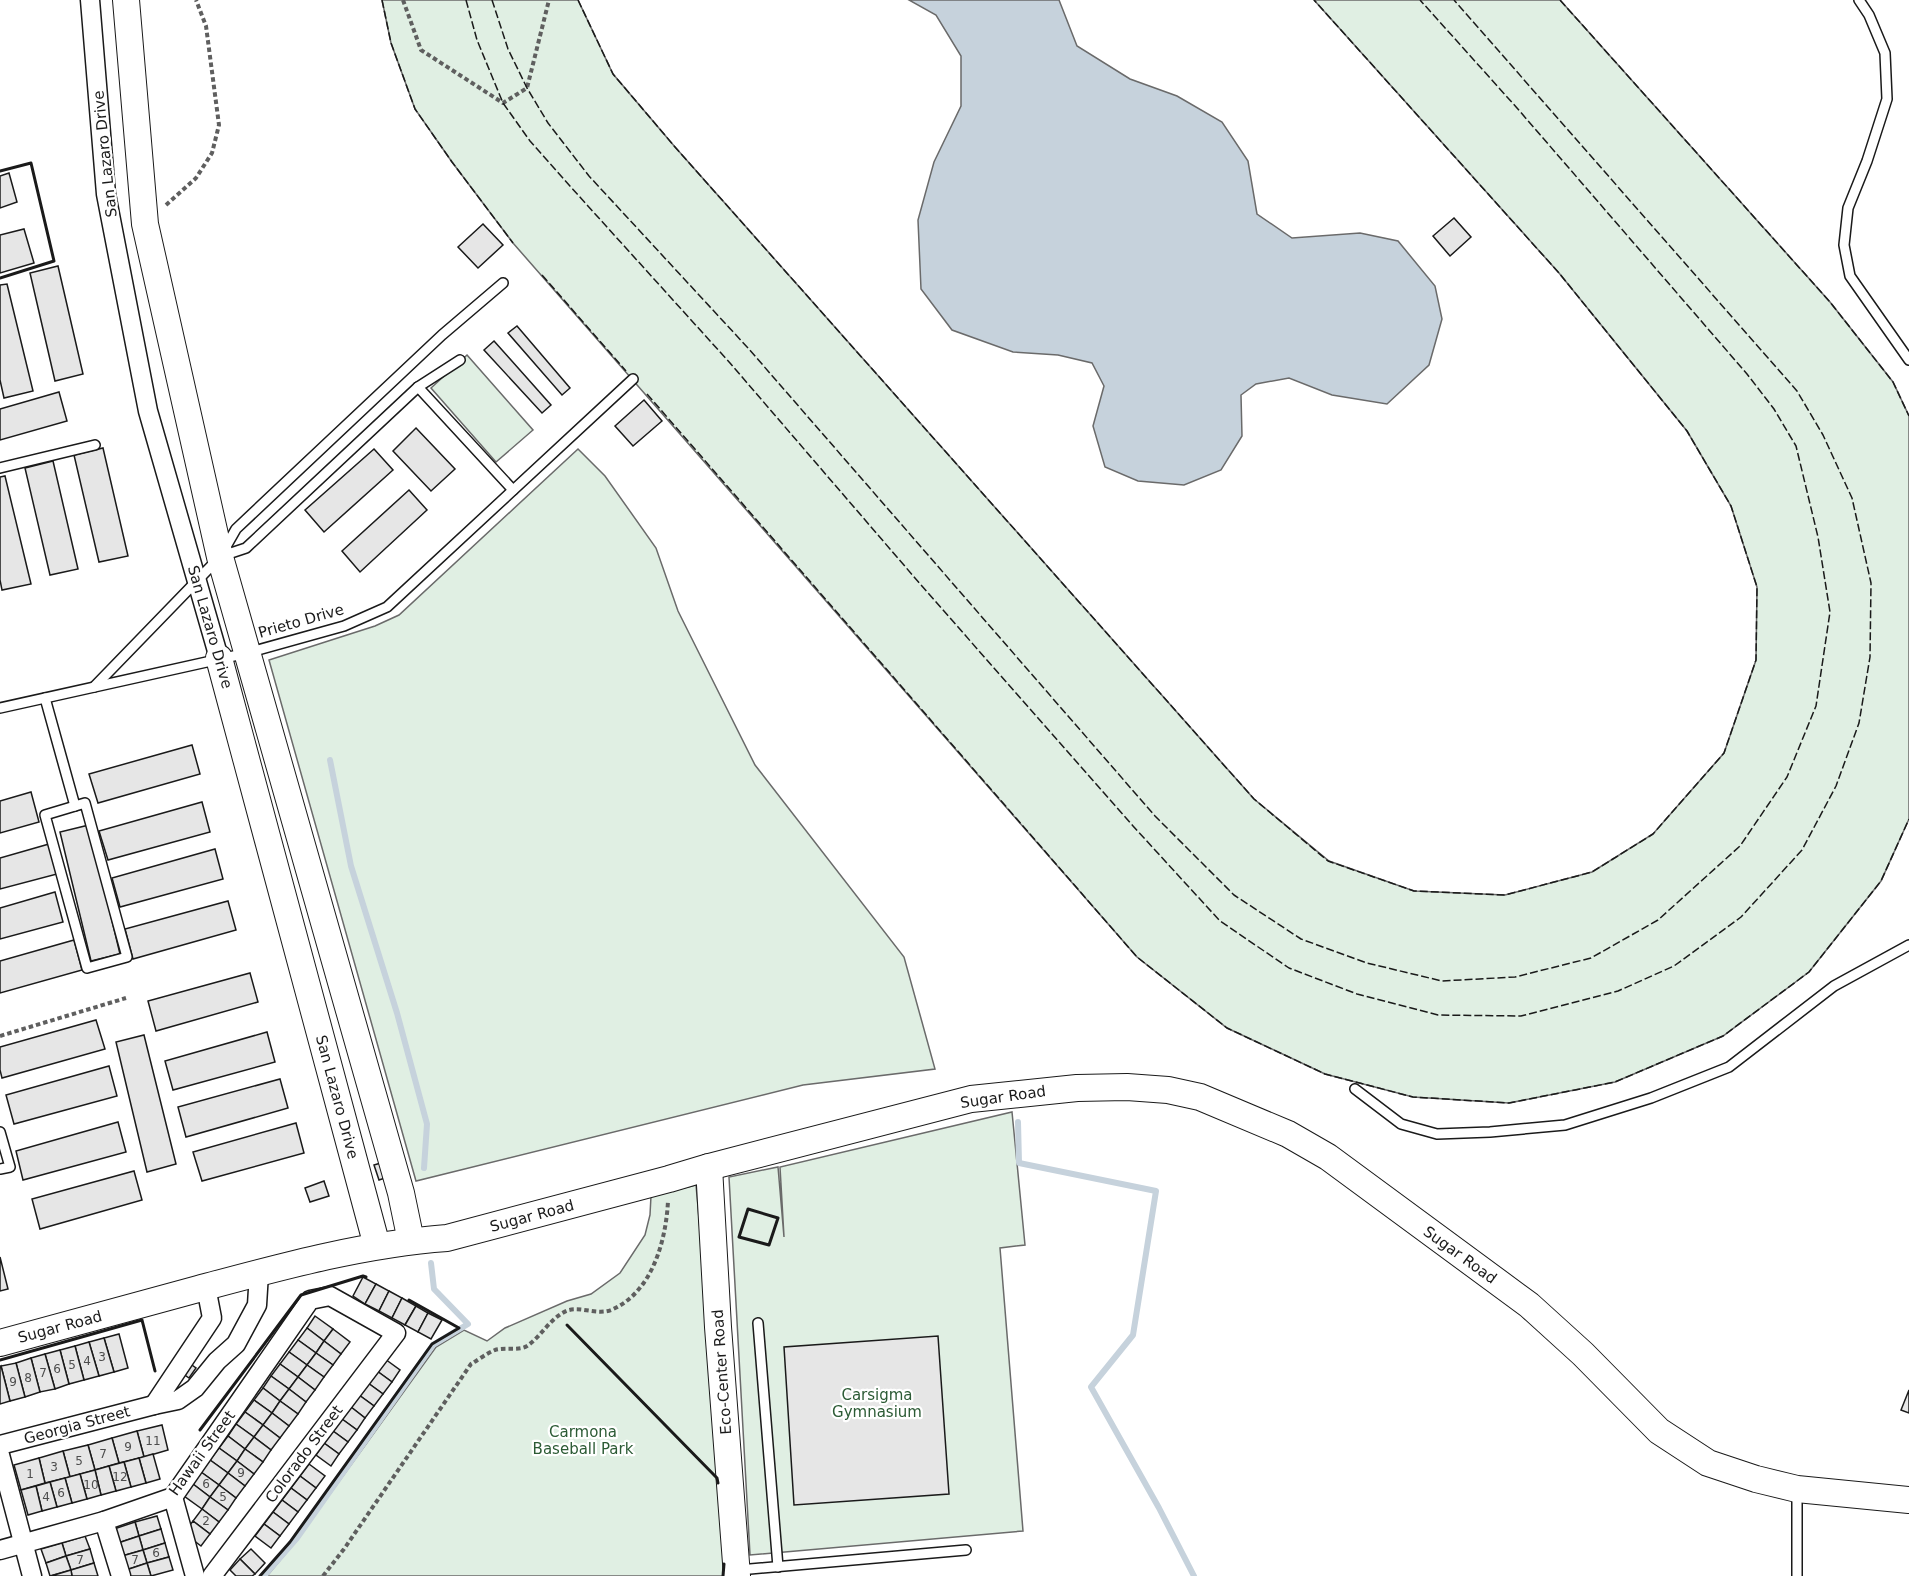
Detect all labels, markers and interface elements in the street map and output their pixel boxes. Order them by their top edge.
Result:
street label: San Lazaro Drive [89,90,121,218]
street label: San Lazaro Drive [184,563,236,691]
street label: Prieto Drive [256,600,346,642]
street label: San Lazaro Drive [312,1033,362,1161]
street label: Sugar Road [959,1082,1047,1112]
street label: Sugar Road [488,1196,576,1236]
street label: Sugar Road [1420,1222,1500,1288]
street label: Sugar Road [16,1307,104,1347]
street label: Eco-Center Road [709,1309,735,1435]
house number: 3 [98,1350,106,1364]
house number: 4 [83,1354,91,1368]
house number: 5 [68,1358,76,1372]
house number: 6 [53,1362,61,1376]
house number: 7 [39,1366,47,1380]
house number: 8 [24,1371,32,1385]
house number: 9 [9,1375,17,1389]
park label: Carsigma Gymnasium [832,1386,922,1421]
street label: Georgia Street [22,1402,132,1448]
street label: Colorado Street [261,1402,347,1506]
street label: Hawaii Street [165,1407,239,1499]
park label: Carmona Baseball Park [533,1423,634,1458]
house number: 11 [145,1434,161,1448]
house number: 9 [124,1440,132,1454]
house number: 7 [99,1447,107,1461]
house number: 5 [75,1454,83,1468]
house number: 3 [50,1460,58,1474]
house number: 9 [237,1466,245,1480]
house number: 1 [26,1467,34,1481]
house number: 12 [112,1470,128,1484]
house number: 6 [202,1477,210,1491]
house number: 10 [83,1478,99,1492]
house number: 6 [57,1486,65,1500]
house number: 4 [42,1490,50,1504]
house number: 5 [219,1490,227,1504]
house number: 2 [202,1514,210,1528]
house number: 6 [152,1546,160,1560]
house number: 7 [76,1553,84,1567]
house number: 7 [131,1553,139,1567]

